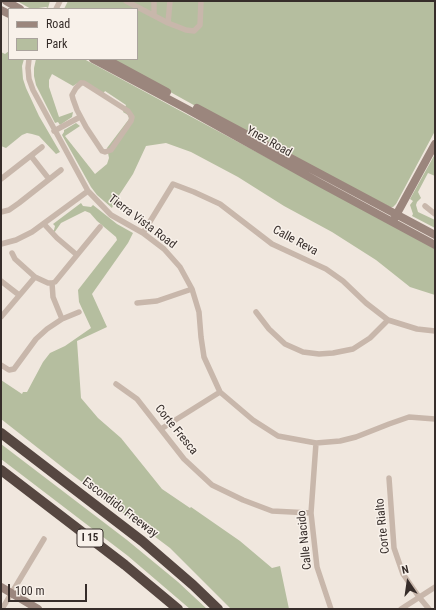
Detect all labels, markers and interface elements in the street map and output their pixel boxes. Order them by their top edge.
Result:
legend [8,8,138,60]
text: Road [46,17,70,31]
text: Park [46,37,67,51]
street label: Ynez Road [244,124,294,160]
street label: Tierra Vista Road [105,192,179,252]
street label: Calle Reva [270,223,320,259]
street label: Corte Fresca [151,402,201,458]
street label: Escondido Freeway [79,475,161,541]
street label: Corte Rialto [373,498,393,554]
street label: Calle Nacido [295,509,315,571]
road number: I 15 [77,529,103,547]
north arrow [388,562,428,602]
text: N [400,563,410,577]
scale bar [10,576,89,602]
text: 100 m [15,584,45,598]

